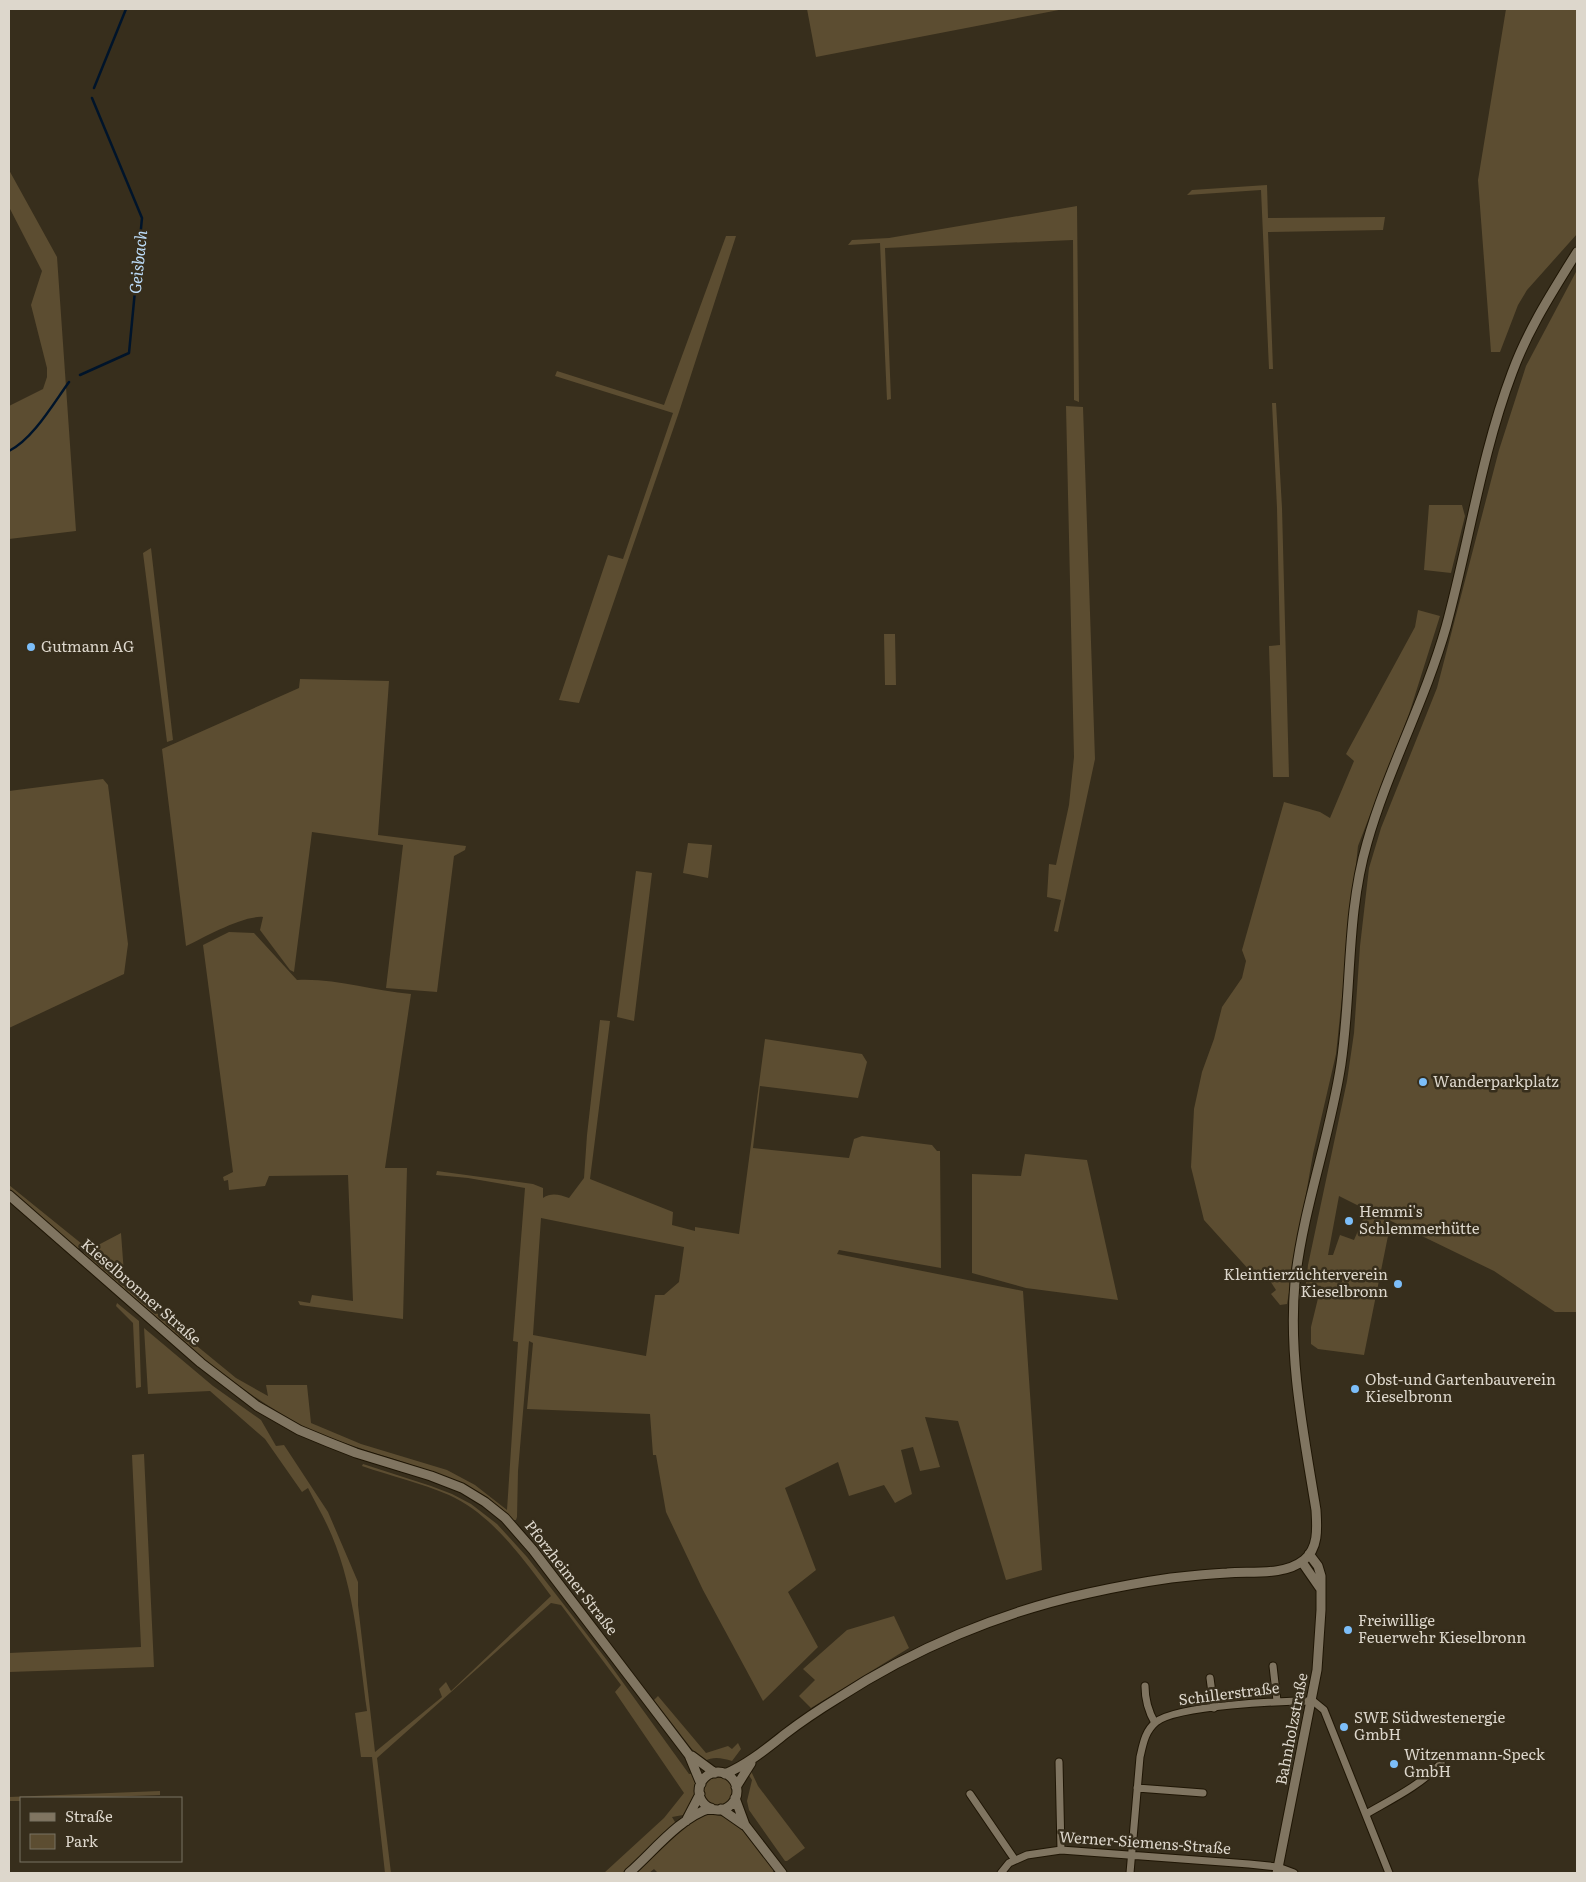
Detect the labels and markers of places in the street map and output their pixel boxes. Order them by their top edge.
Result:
place label: Gutmann AG [41,634,134,657]
marker: Gutmann AG [25,641,37,653]
place label: Wanderparkplatz [1433,1069,1559,1092]
marker: Wanderparkplatz [1417,1076,1429,1088]
place label: Hemmi's Schlemmerhütte [1359,1199,1480,1239]
marker: Hemmi's Schlemmerhütte [1343,1215,1355,1227]
place label: Kleintierzüchterverein Kieselbronn [1224,1262,1388,1302]
marker: Kleintierzüchterverein Kieselbronn [1392,1278,1404,1290]
place label: Obst-und Gartenbauverein Kieselbronn [1365,1367,1556,1407]
marker: Obst-und Gartenbauverein Kieselbronn [1349,1383,1361,1395]
place label: Freiwillige Feuerwehr Kieselbronn [1358,1608,1526,1648]
marker: Freiwillige Feuerwehr Kieselbronn [1342,1624,1354,1636]
place label: SWE Südwestenergie GmbH [1354,1705,1506,1745]
marker: SWE Südwestenergie GmbH [1338,1721,1350,1733]
place label: Witzenmann-Speck GmbH [1404,1742,1546,1782]
marker: Witzenmann-Speck GmbH [1388,1758,1400,1770]

